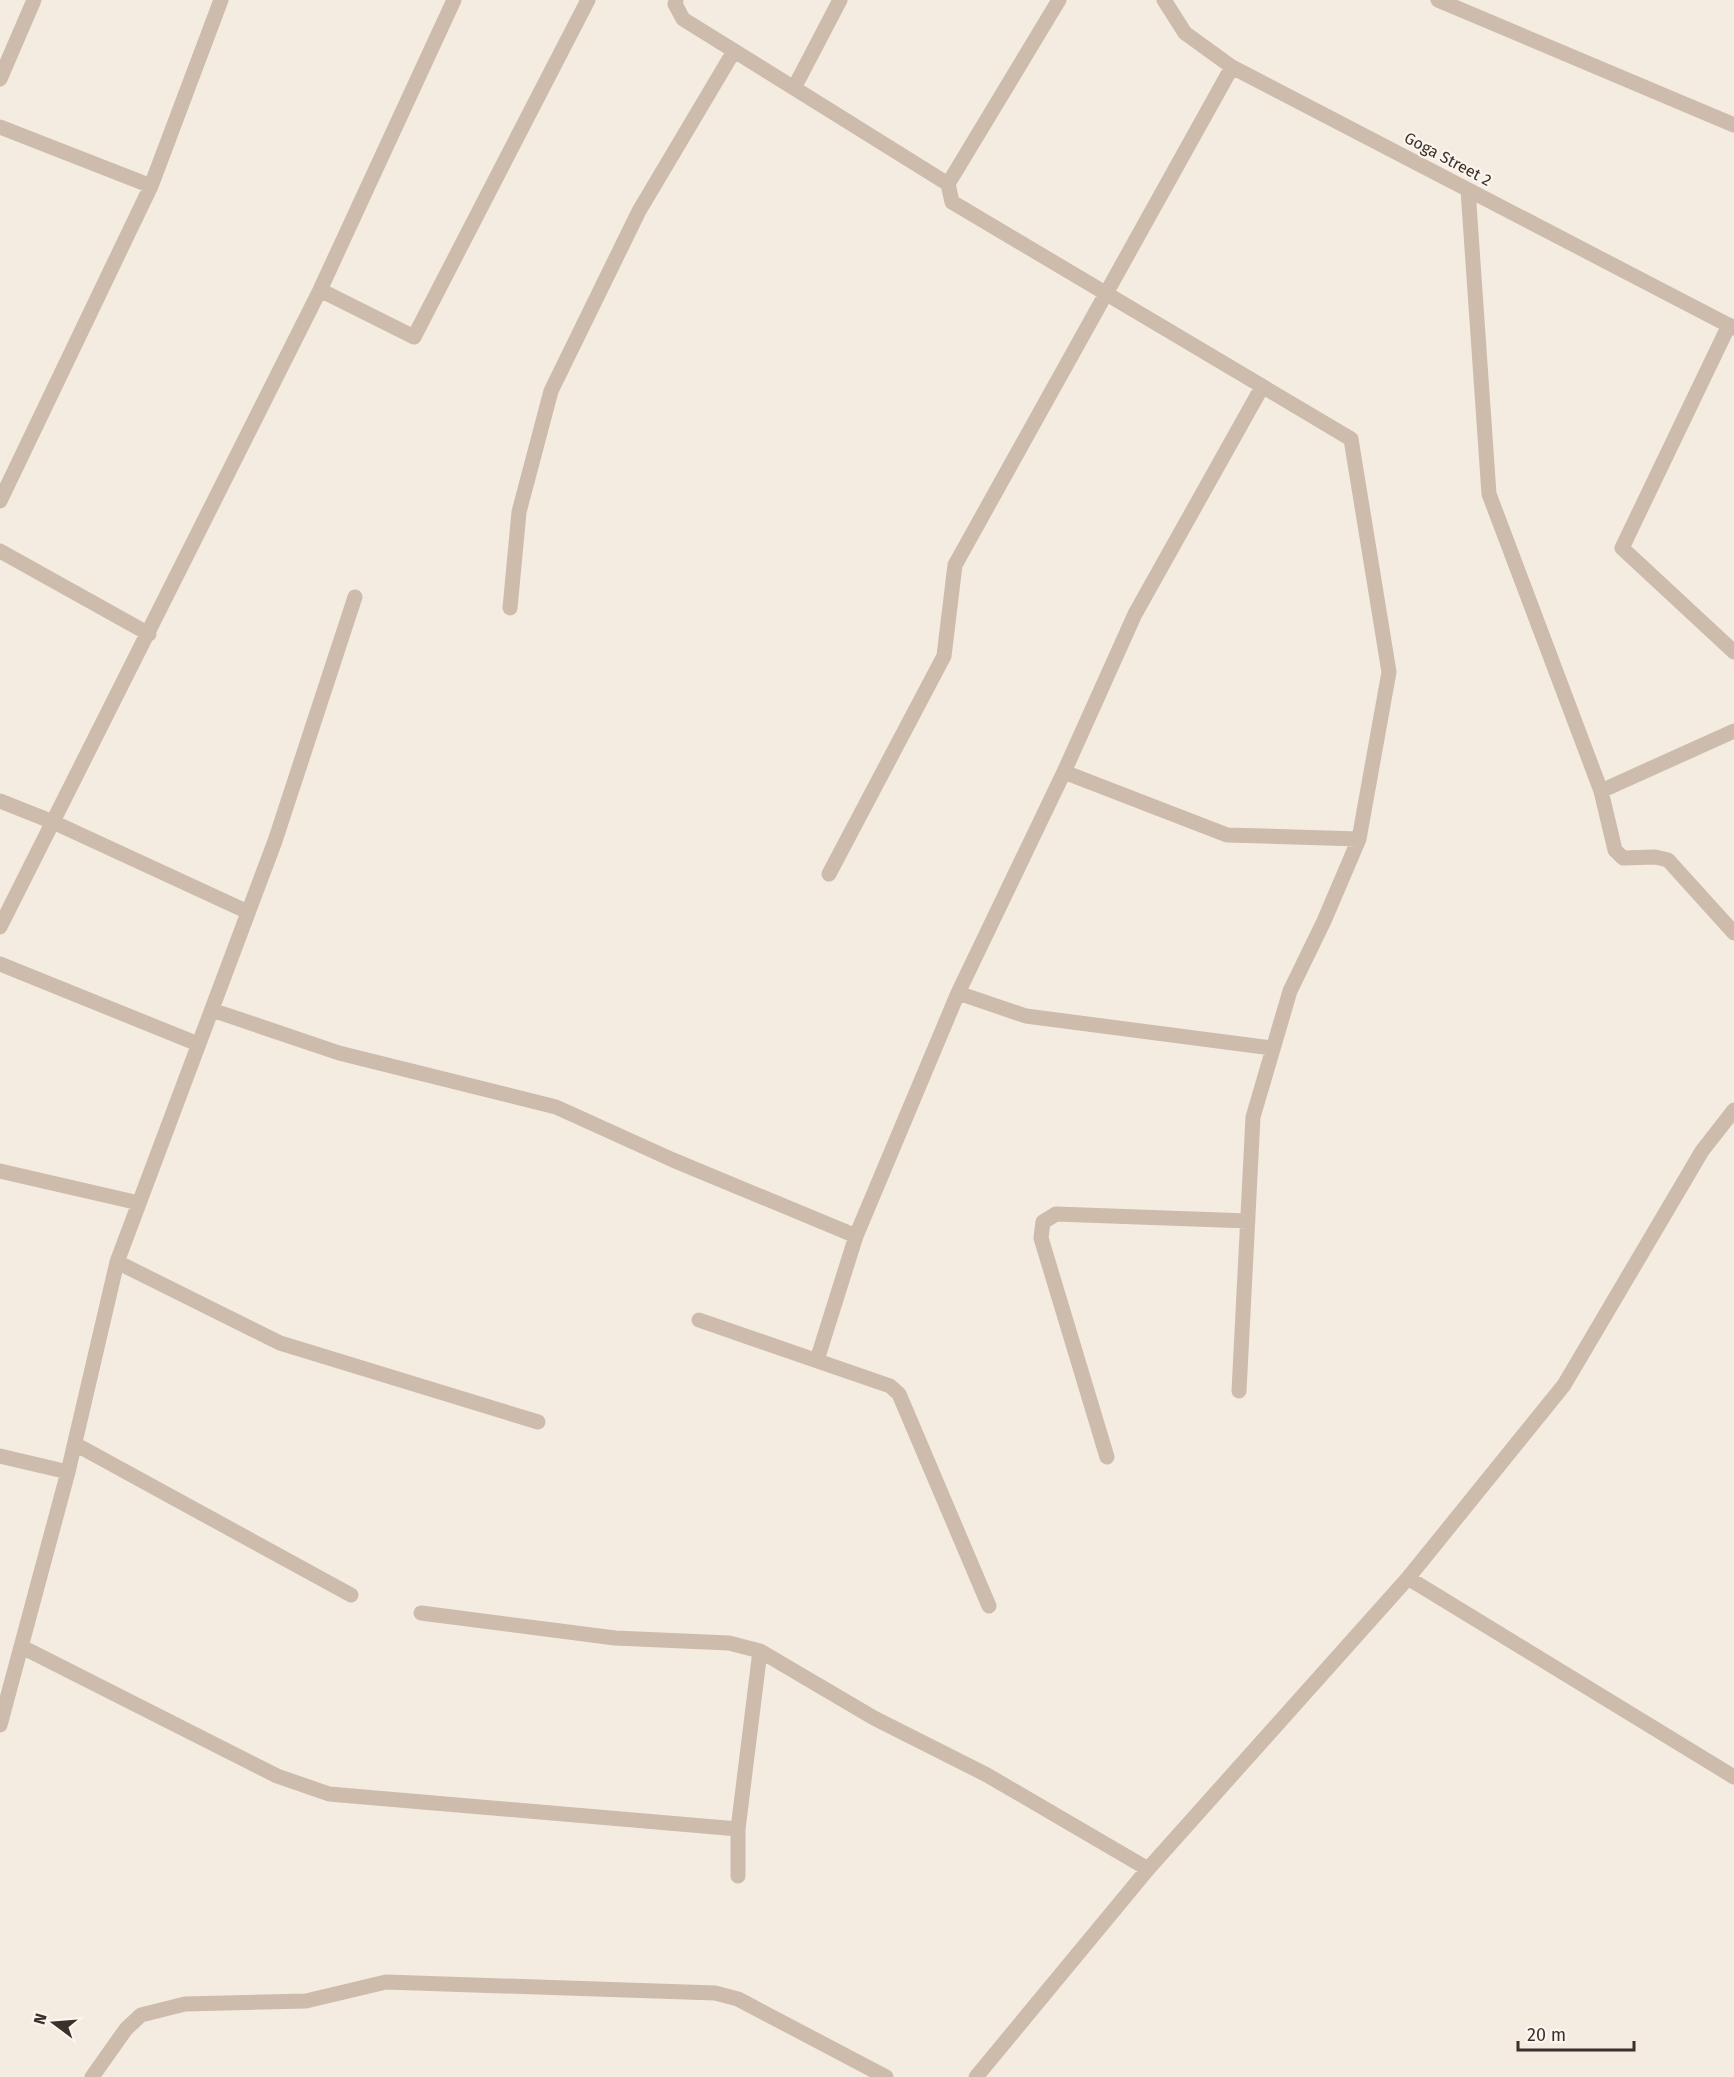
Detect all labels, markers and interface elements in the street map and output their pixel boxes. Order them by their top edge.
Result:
street label: Goga Street 2 [1401,128,1495,190]
north arrow [24,1993,84,2053]
text: N [29,2011,51,2027]
scale bar [1518,2014,1634,2052]
text: 20 m [1527,2024,1566,2046]

